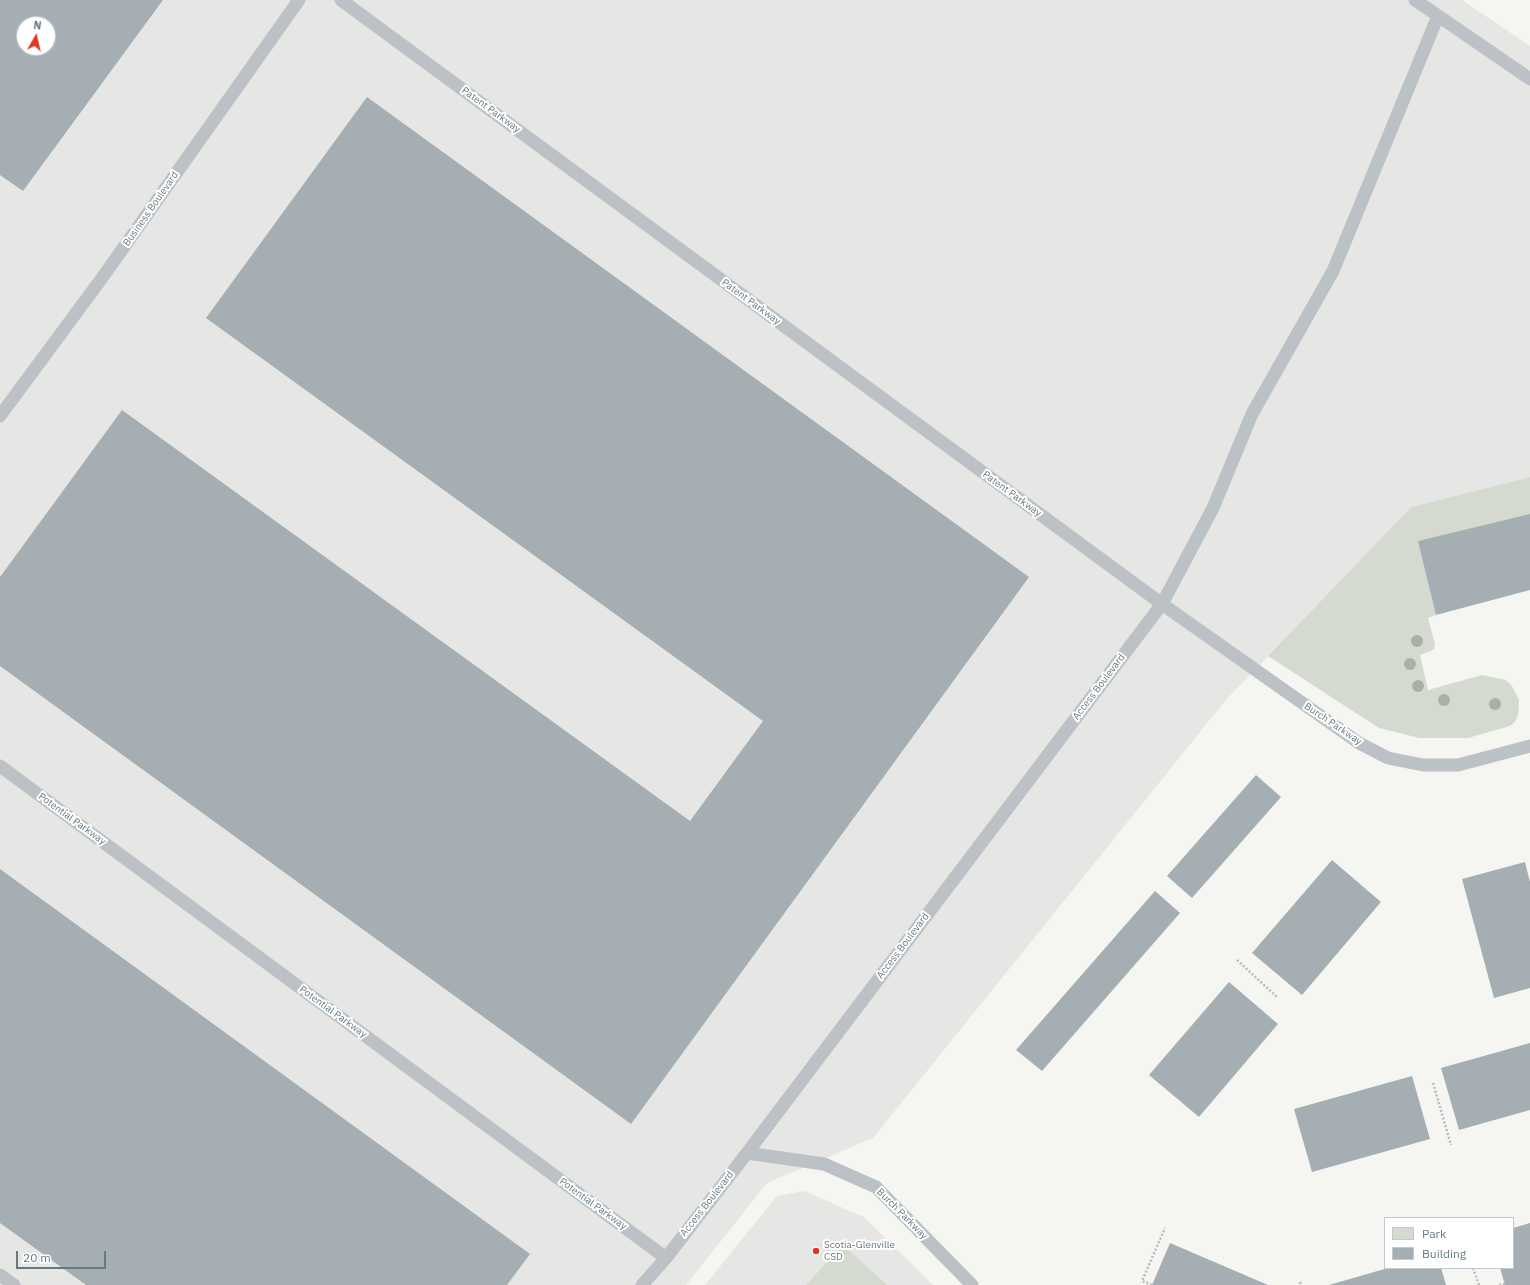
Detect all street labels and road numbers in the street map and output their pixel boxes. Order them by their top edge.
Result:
street label: Patent Parkway [459,85,523,135]
street label: Business Boulevard [121,169,181,249]
street label: Patent Parkway [719,277,783,327]
street label: Patent Parkway [980,469,1044,519]
street label: Access Boulevard [1070,652,1128,722]
street label: Burch Parkway [1302,700,1364,748]
street label: Potential Parkway [36,790,108,848]
street label: Access Boulevard [874,911,932,981]
street label: Potential Parkway [297,983,369,1041]
street label: Access Boulevard [678,1169,736,1239]
street label: Potential Parkway [557,1175,629,1233]
street label: Burch Parkway [874,1186,930,1242]

